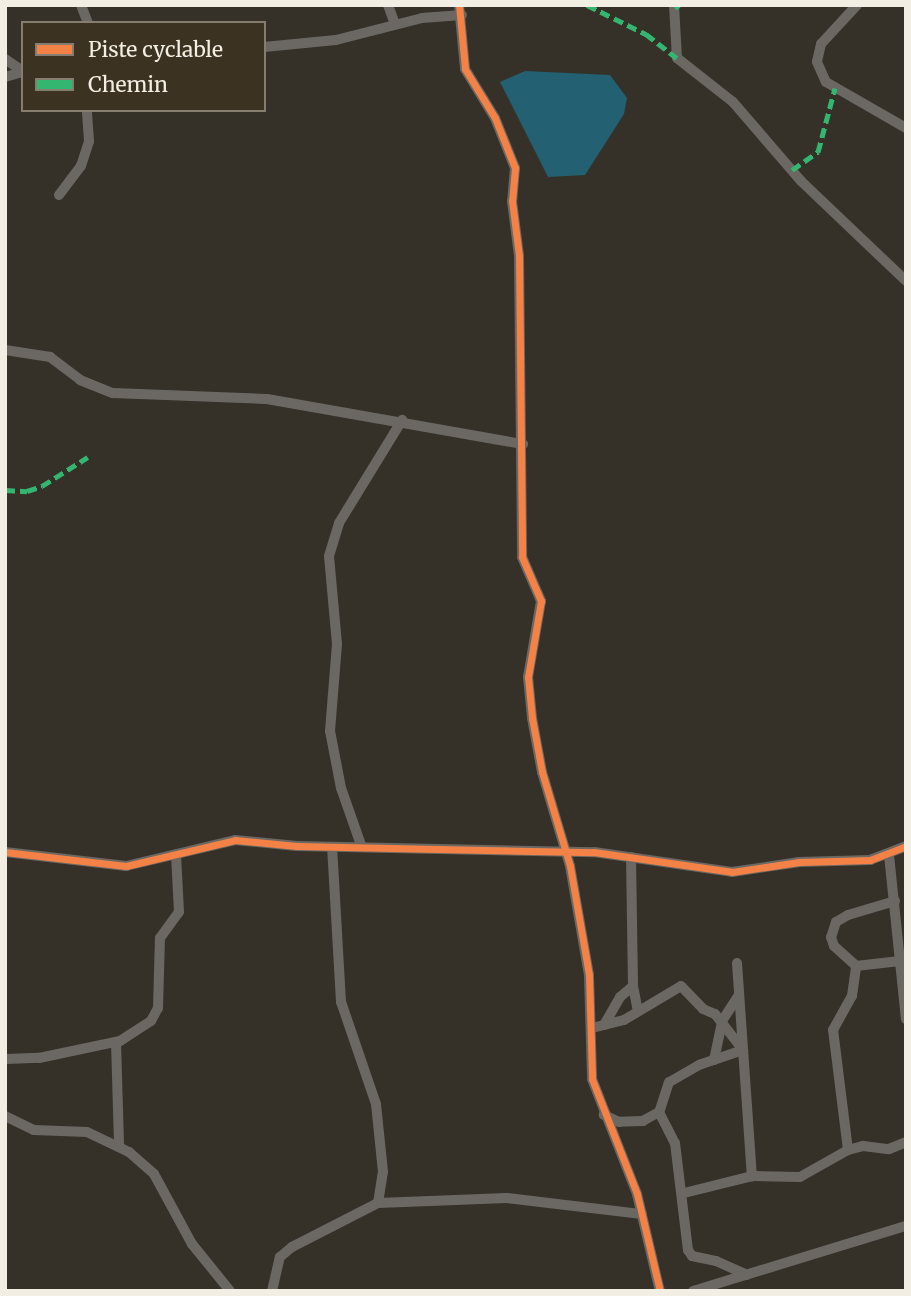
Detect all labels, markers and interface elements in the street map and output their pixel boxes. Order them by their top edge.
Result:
legend [21,21,266,112]
text: Piste cyclable [88,36,223,63]
text: Chemin [88,71,168,98]

